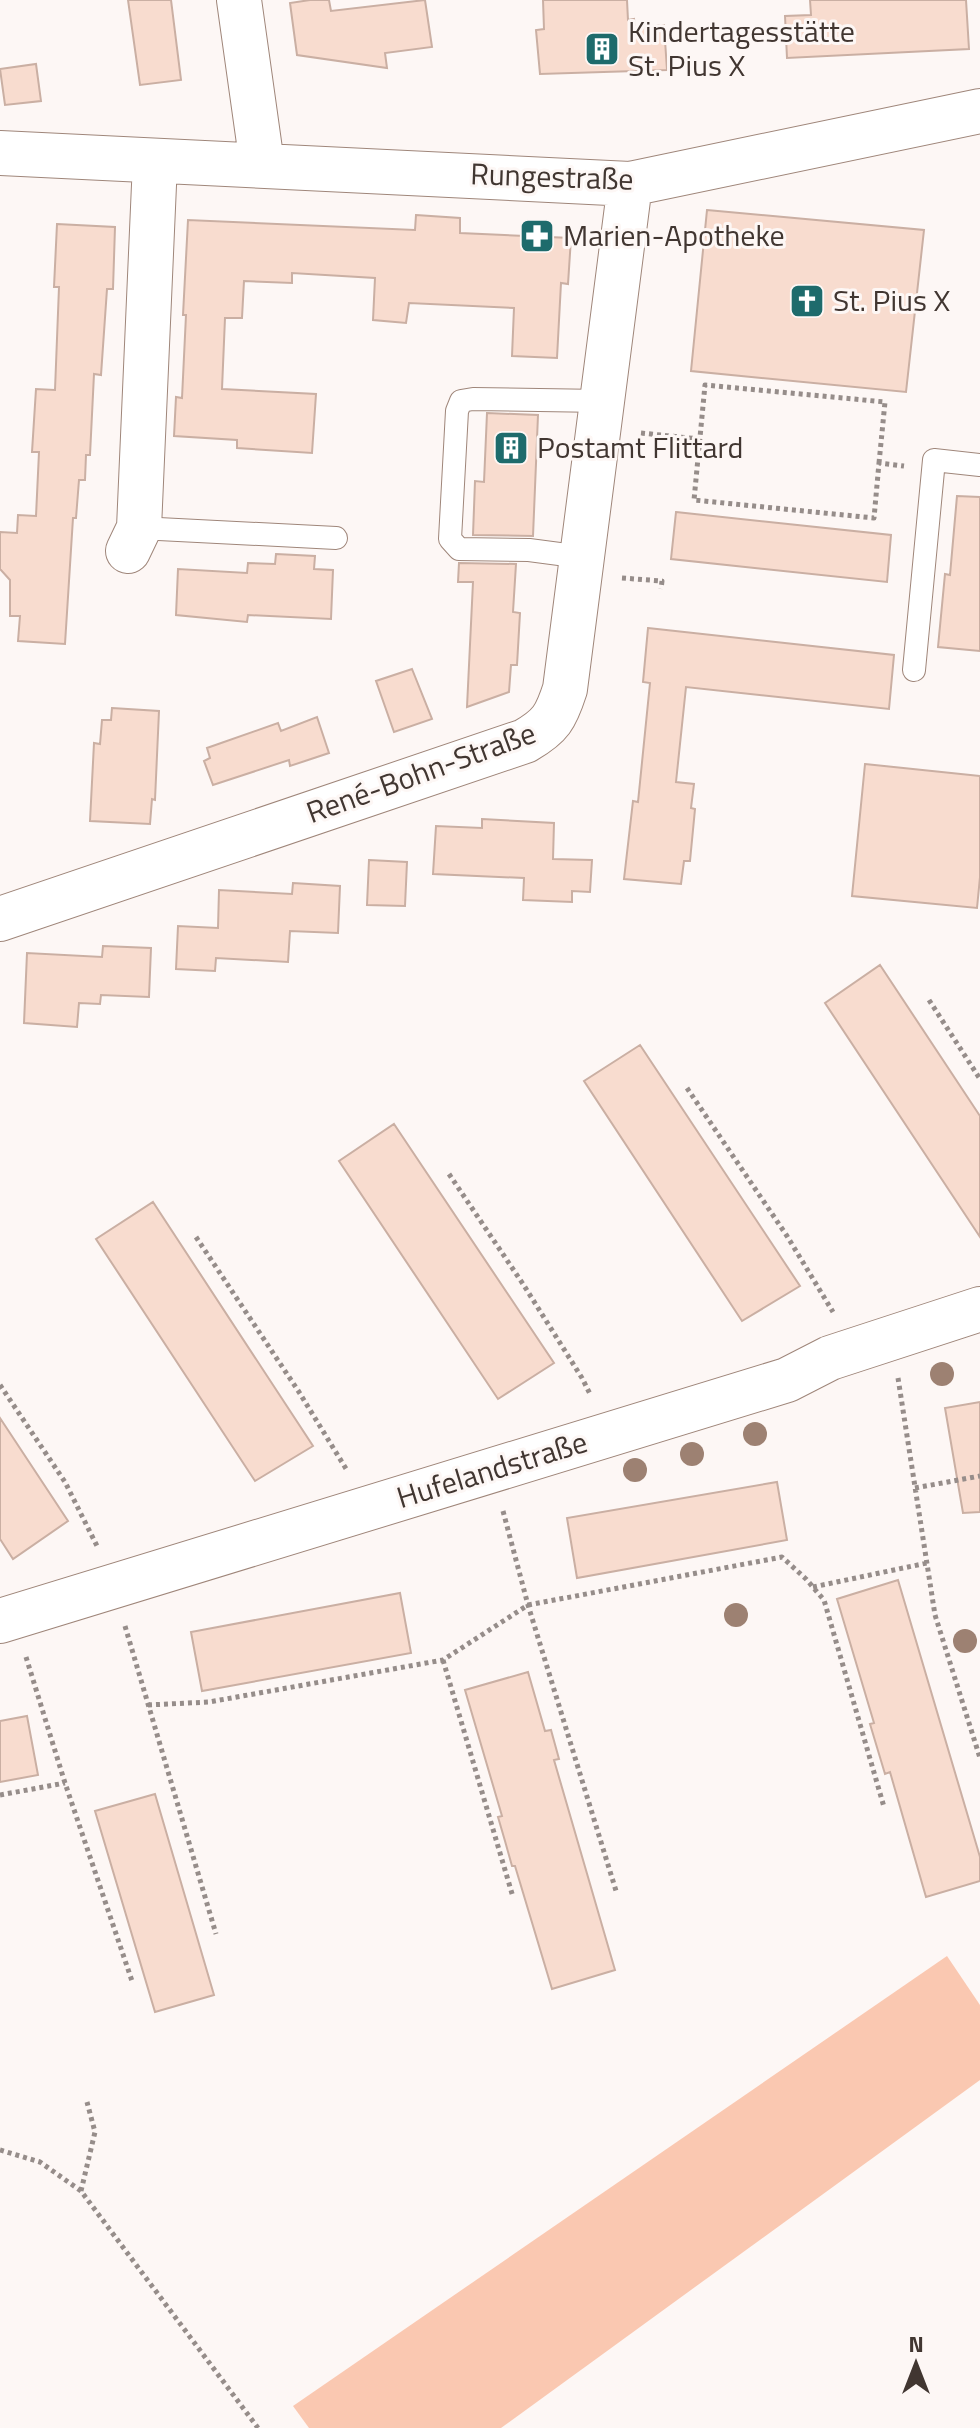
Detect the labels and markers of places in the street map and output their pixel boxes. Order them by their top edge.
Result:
place label: Kindertagesstätte St. Pius X [628,8,855,88]
building icon: Kindertagesstätte St. Pius X [583,30,621,68]
place label: Marien-Apotheke [563,212,785,258]
pharmacy icon: Marien-Apotheke [518,217,556,255]
place label: St. Pius X [833,277,950,323]
church icon: St. Pius X [788,282,826,320]
place label: Postamt Flittard [537,424,743,470]
building icon: Postamt Flittard [492,429,530,467]

